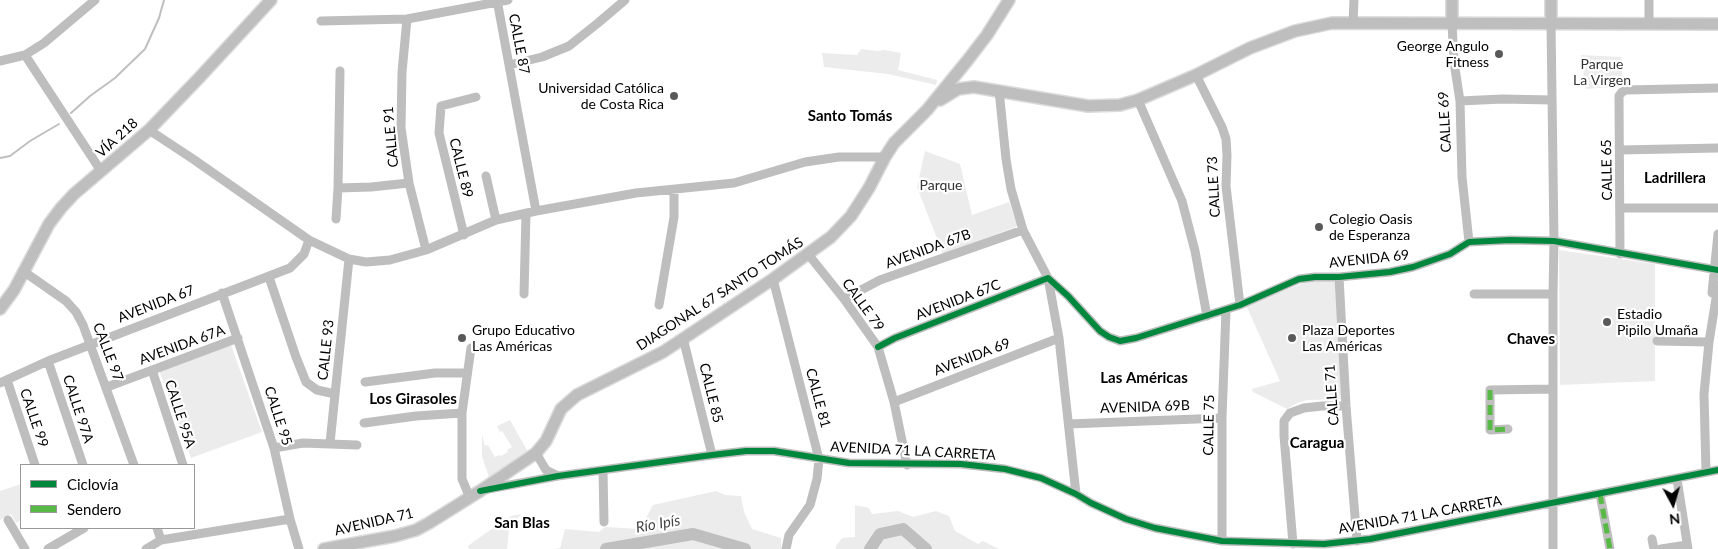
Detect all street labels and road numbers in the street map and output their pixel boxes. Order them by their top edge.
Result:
street label: CALLE 87 [505,12,533,76]
street label: CALLE 69 [1435,91,1455,153]
street label: CALLE 91 [380,106,402,168]
street label: VÍA 218 [92,115,142,161]
street label: CALLE 89 [445,136,477,200]
street label: CALLE 65 [1598,139,1616,201]
street label: CALLE 73 [1204,156,1224,218]
street label: AVENIDA 67B [883,226,973,272]
street label: DIAGONAL 67 SANTO TOMÁS [634,234,806,354]
street label: AVENIDA 69 [1328,246,1410,272]
street label: CALLE 79 [838,275,888,335]
street label: AVENIDA 67C [913,276,1003,324]
street label: AVENIDA 67 [115,282,197,326]
street label: CALLE 93 [314,319,338,381]
street label: CALLE 97 [89,320,127,384]
street label: AVENIDA 67A [137,322,227,368]
street label: AVENIDA 69 [931,335,1013,379]
street label: CALLE 85 [695,361,727,425]
street label: CALLE 71 [1321,364,1343,426]
street label: CALLE 81 [802,366,834,430]
street label: CALLE 97A [59,373,97,445]
street label: CALLE 95A [161,378,199,450]
street label: CALLE 95 [261,384,295,448]
street label: CALLE 99 [16,386,52,450]
street label: CALLE 75 [1200,394,1218,456]
street label: AVENIDA 69B [1100,397,1190,417]
street label: AVENIDA 71 LA CARRETA [830,438,996,464]
street label: AVENIDA 71 LA CARRETA [1337,492,1503,538]
street label: AVENIDA 71 [333,505,415,539]

